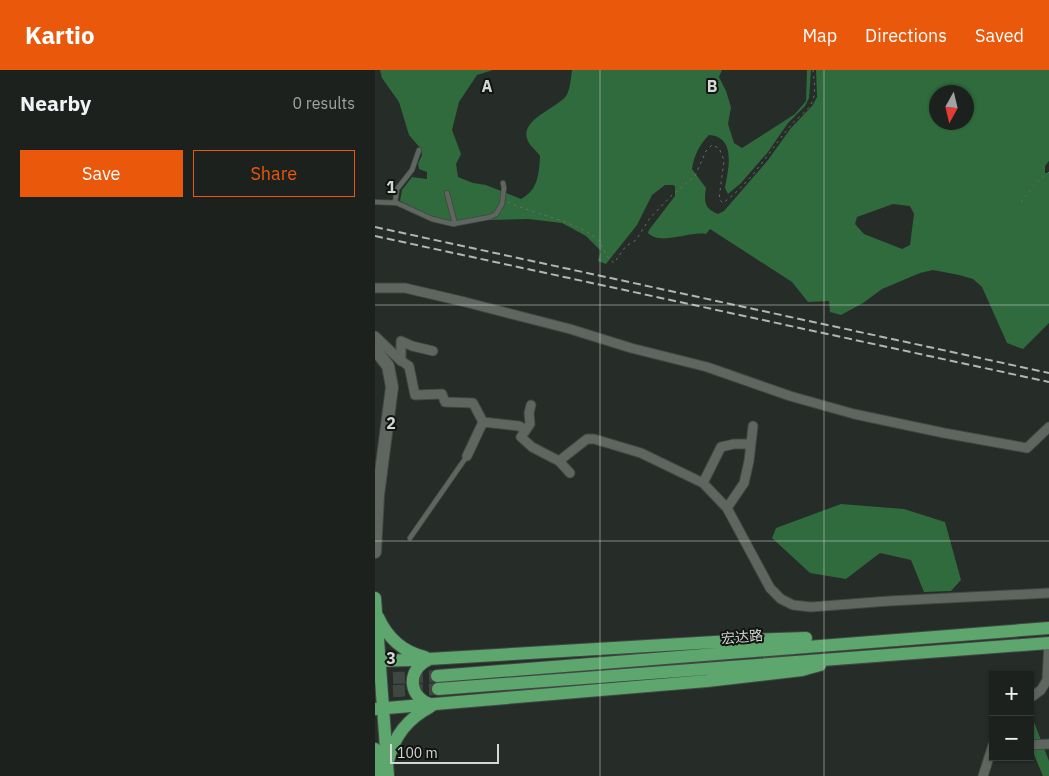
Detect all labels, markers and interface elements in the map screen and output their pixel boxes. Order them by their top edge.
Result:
text: Kartio [25,19,95,51]
text: Map [802,24,837,47]
text: Directions [865,24,947,47]
text: Saved [975,24,1024,47]
text: A [482,76,493,96]
text: B [707,76,718,96]
north arrow [929,85,974,130]
text: Nearby [20,89,91,117]
text: 0 results [292,93,355,113]
button: Save [20,150,183,197]
button: Share [193,150,355,197]
text: 1 [386,177,396,197]
text: 2 [386,413,396,433]
street label: 宏达路 [720,626,764,648]
text: 3 [386,648,396,668]
map controls [989,671,1034,761]
button: + [989,671,1034,716]
button: − [989,716,1034,761]
scale bar [390,741,499,764]
text: 100 m [397,744,438,762]

